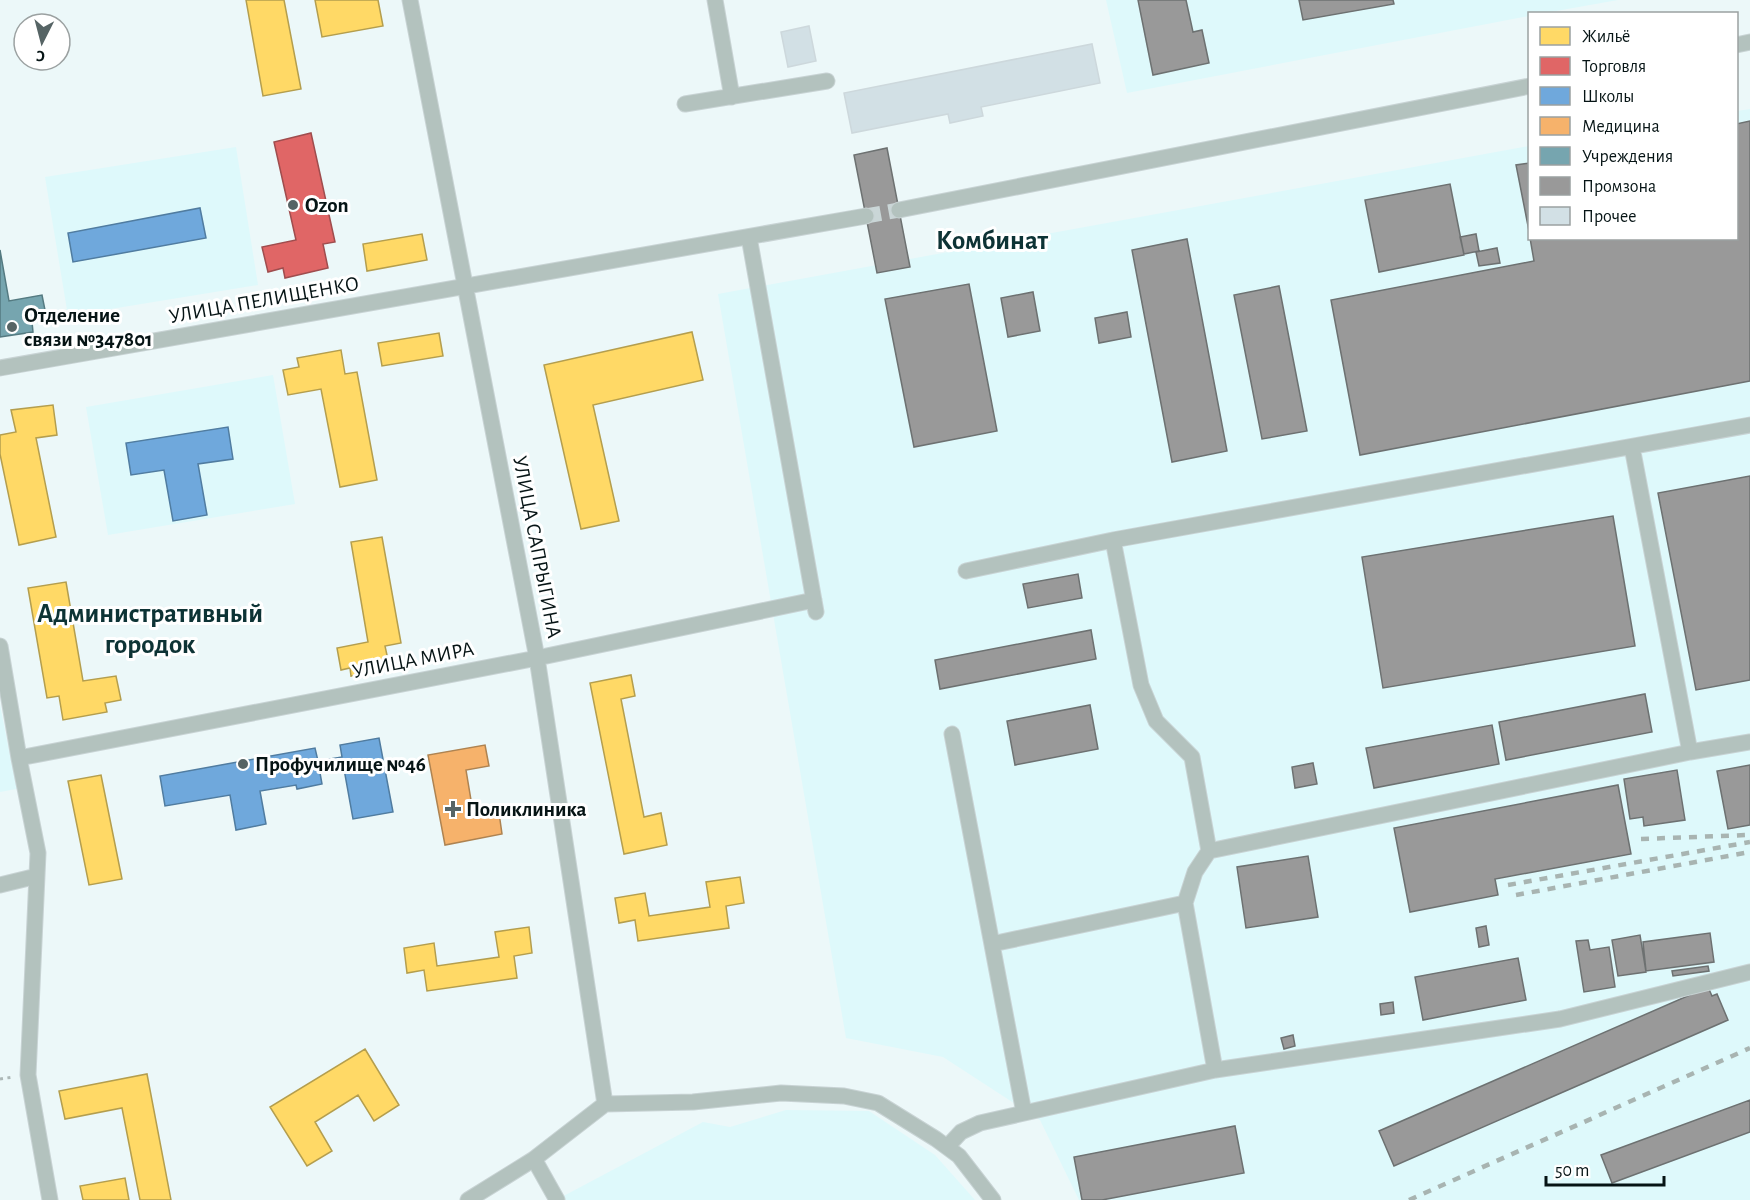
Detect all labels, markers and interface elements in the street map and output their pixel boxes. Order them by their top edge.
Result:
north arrow [12,12,72,72]
legend [1528,12,1738,240]
text: Жильё [1582,28,1630,46]
text: С [35,47,46,64]
text: Торговля [1582,58,1646,76]
text: Школы [1582,88,1634,106]
text: Медицина [1582,118,1660,136]
text: Учреждения [1582,148,1673,166]
text: Промзона [1582,178,1656,196]
place label: Ozon [305,195,349,216]
marker: Ozon [286,198,300,212]
text: Прочее [1582,208,1637,226]
district label: Комбинат [936,227,1049,254]
street label: УЛИЦА ПЕЛИЩЕНКО [167,273,361,327]
place label: Отделение связи №347801 [24,305,153,350]
marker: Отделение связи №347801 [5,320,19,334]
street label: УЛИЦА САПРЫГИНА [509,454,565,640]
district label: Административный городок [37,600,263,658]
street label: УЛИЦА МИРА [350,638,476,682]
place label: Профучилище №46 [255,754,426,775]
marker: Профучилище №46 [236,757,250,771]
place label: Поликлиника [466,799,587,820]
marker: Поликлиника [444,800,462,818]
scale bar [1546,1149,1664,1187]
text: 50 m [1555,1162,1589,1180]

